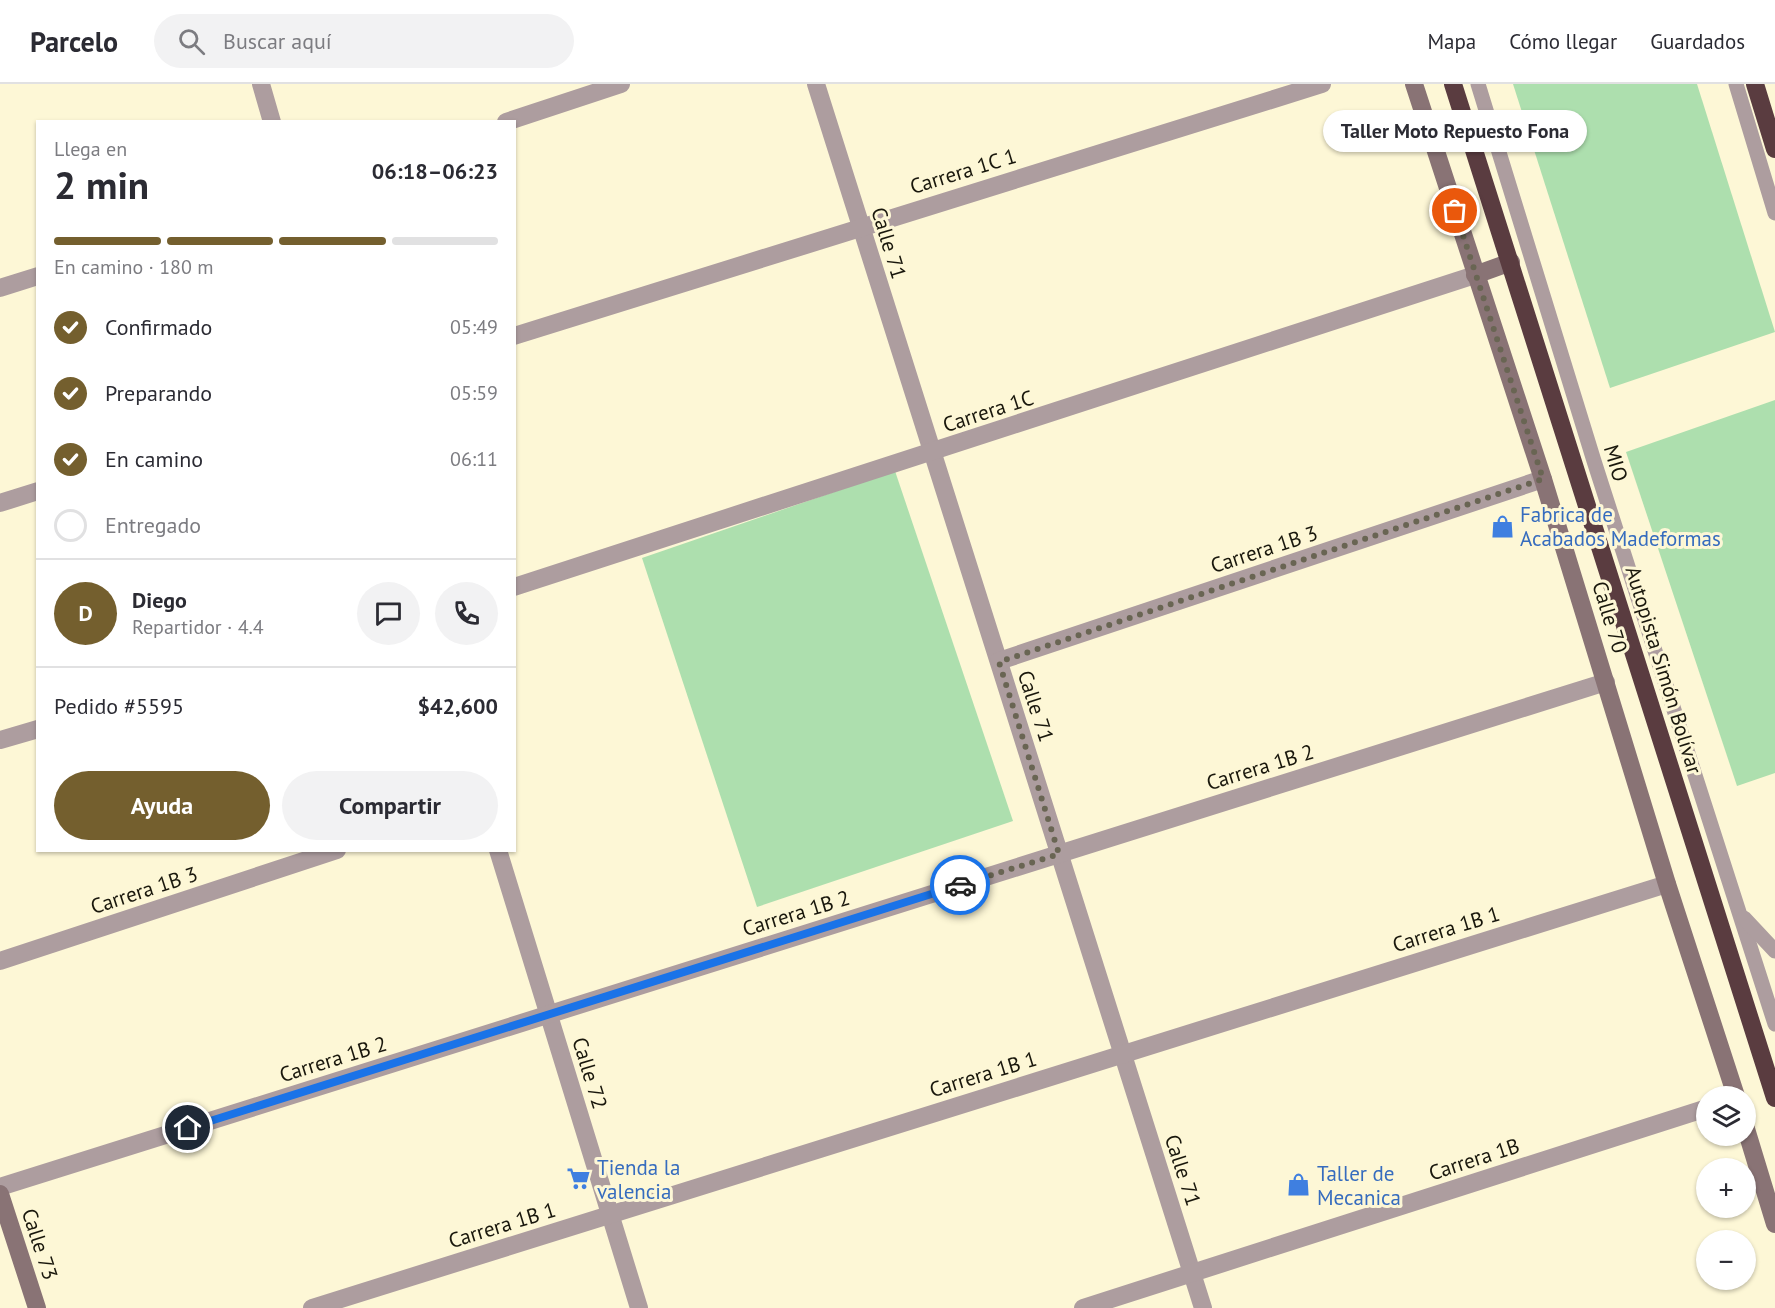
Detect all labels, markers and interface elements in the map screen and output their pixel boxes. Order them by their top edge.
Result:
search box [154,14,574,68]
text: Parcelo [30,23,118,60]
icon: search [175,25,208,58]
text: Buscar aquí [223,27,332,55]
text: Mapa [1427,28,1476,55]
text: Cómo llegar [1509,28,1617,55]
text: Guardados [1650,28,1745,55]
callout: Taller Moto Repuesto Fona [1323,109,1587,151]
text: Taller Moto Repuesto Fona [1341,118,1569,144]
text: Llega en [54,136,127,162]
street label: Carrera 1C 1 [907,142,1019,200]
text: 06:18–06:23 [372,157,498,185]
text: 2 min [54,159,149,210]
pin [1429,185,1480,236]
icon: bag [1438,194,1471,227]
street label: Calle 71 [865,204,913,282]
text: En camino · 180 m [54,254,214,280]
icon: check [54,311,87,344]
text: Confirmado [105,313,212,341]
text: 05:49 [450,314,498,340]
icon: check [54,377,87,410]
text: Preparando [105,379,212,407]
text: 05:59 [450,380,498,406]
street label: Carrera 1C [939,384,1037,438]
street label: MIO [1598,441,1634,485]
icon: check [54,443,87,476]
text: En camino [105,445,203,473]
text: 06:11 [450,446,498,472]
place label: Fabrica de Acabados Madeformas [1520,501,1721,552]
text: Entregado [105,511,201,539]
shop icon: Fabrica de Acabados Madeformas [1489,513,1515,539]
street label: Carrera 1B 3 [1207,519,1321,579]
street label: Autopista Simón Bolívar [1620,563,1708,777]
street label: Calle 70 [1586,578,1634,656]
button: chat [357,582,420,645]
button: phone [435,582,498,645]
text: Diego [132,586,187,614]
text: D [78,599,93,627]
text: Repartidor · 4.4 [132,614,264,640]
street label: Calle 71 [1012,667,1060,745]
text: Pedido #5595 [54,692,184,720]
text: $42,600 [418,692,498,720]
street label: Carrera 1B 2 [1203,738,1317,796]
button: Ayuda [54,771,270,840]
button: Compartir [282,771,498,840]
courier [930,855,990,915]
street label: Carrera 1B 3 [87,860,201,920]
icon: car [944,869,977,902]
street label: Carrera 1B 2 [739,884,853,942]
street label: Carrera 1B 1 [1389,900,1503,958]
street label: Carrera 1B 2 [276,1030,390,1088]
street label: Calle 72 [566,1034,614,1112]
street label: Carrera 1B 1 [926,1045,1040,1103]
map controls [1696,1086,1756,1290]
button: layers [1696,1086,1756,1146]
pin [162,1102,213,1153]
icon: home [171,1111,204,1144]
street label: Calle 71 [1159,1131,1207,1209]
street label: Carrera 1B [1425,1132,1523,1186]
place label: Tienda la valencia [597,1154,680,1205]
button: + [1696,1158,1756,1218]
place label: Taller de Mecanica [1317,1160,1401,1211]
supermarket icon: Tienda la valencia [566,1166,592,1192]
shop icon: Taller de Mecanica [1286,1172,1312,1198]
street label: Carrera 1B 1 [445,1196,559,1254]
street label: Calle 73 [16,1205,64,1283]
button: − [1696,1230,1756,1290]

